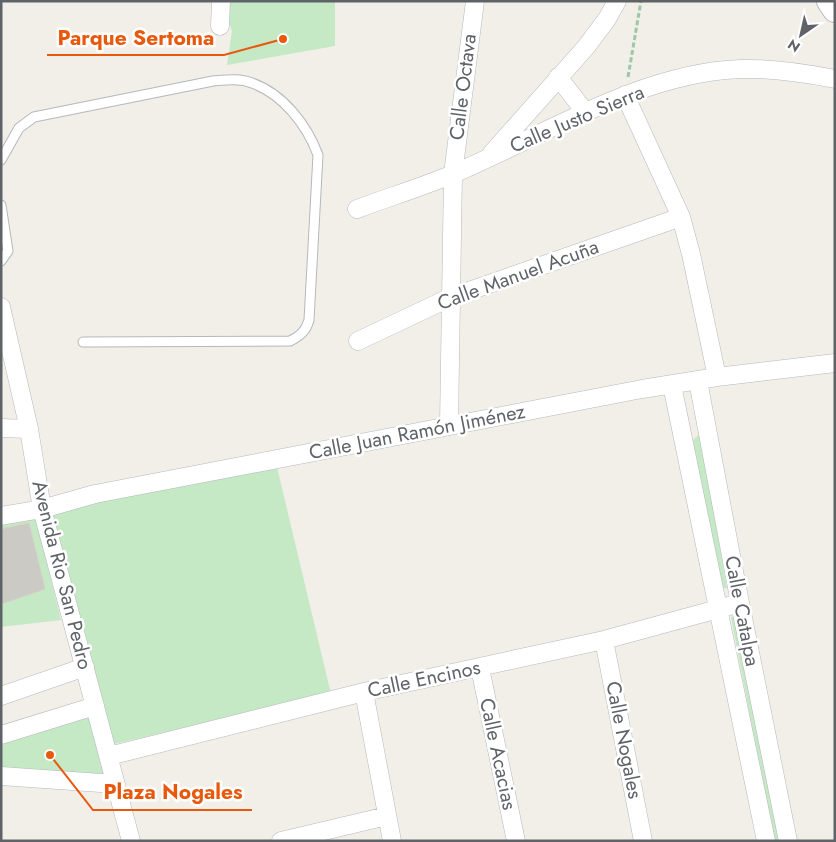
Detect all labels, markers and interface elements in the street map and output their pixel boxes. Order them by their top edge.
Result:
north arrow [776,10,826,60]
callout: Parque Sertoma [47,19,224,55]
text: Parque Sertoma [58,23,214,53]
street label: Calle Octava [442,32,484,142]
text: N [784,34,804,57]
street label: Calle Justo Sierra [505,78,649,160]
street label: Calle Manuel Acuña [433,232,603,318]
street label: Calle Juan Ramón Jiménez [306,397,528,467]
street label: Avenida Rio San Pedro [25,478,100,673]
street label: Calle Catalpa [717,553,767,669]
street label: Calle Encinos [365,653,483,705]
street label: Calle Nogales [598,679,650,801]
street label: Calle Acacias [472,695,524,813]
callout: Plaza Nogales [93,774,252,810]
text: Plaza Nogales [103,777,243,807]

